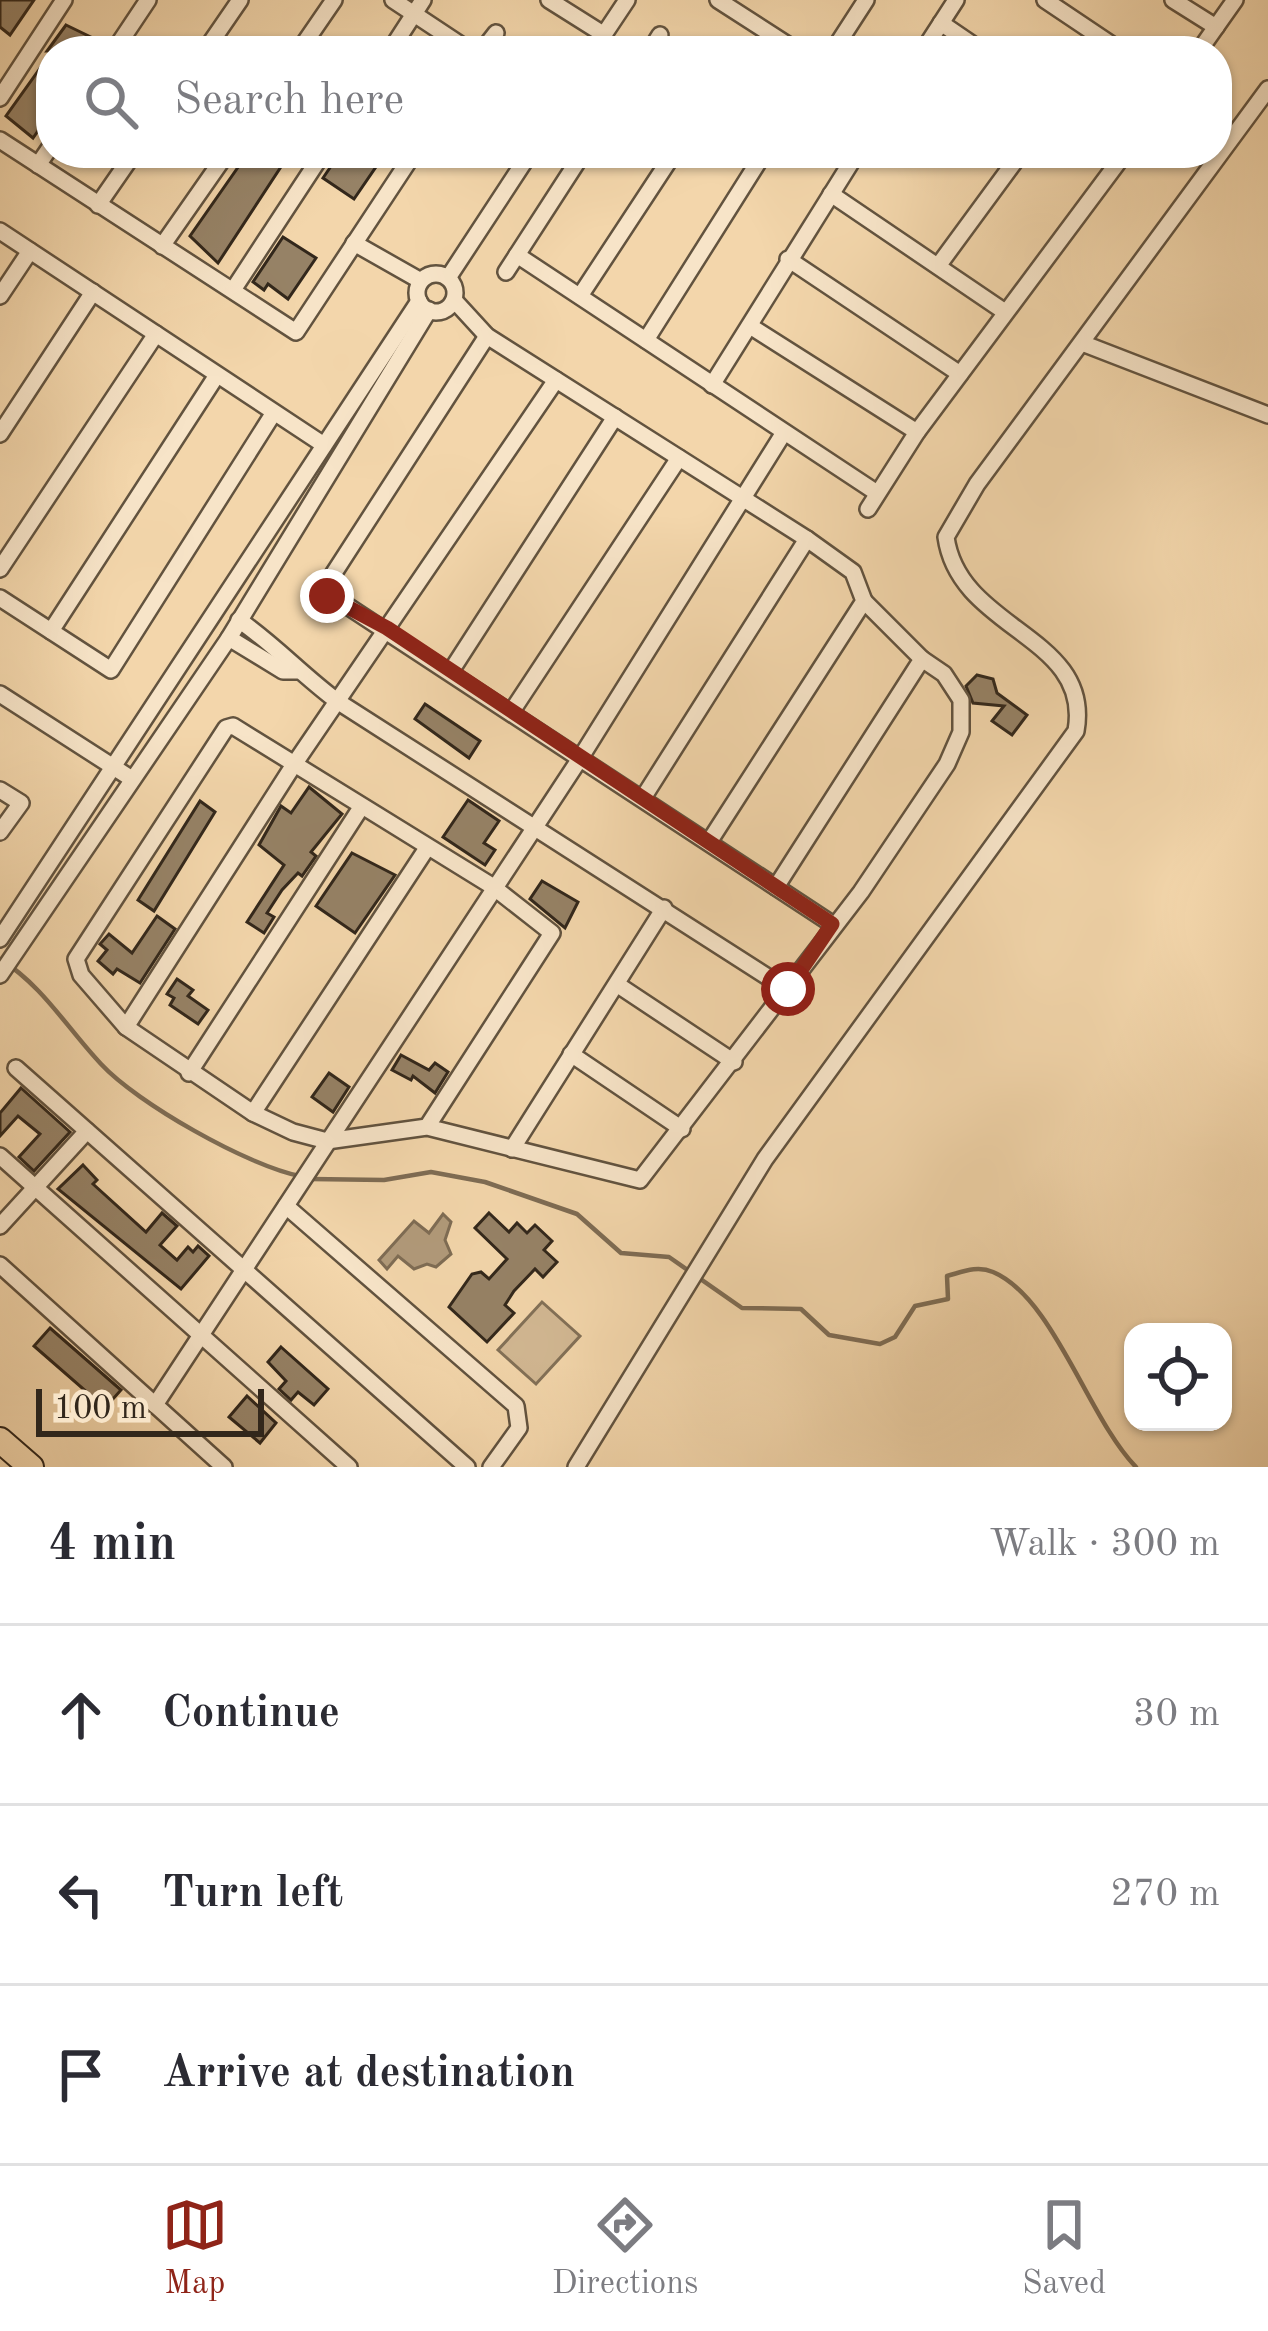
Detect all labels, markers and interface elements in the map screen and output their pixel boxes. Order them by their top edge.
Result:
search box [36,36,1232,168]
icon: search [78,69,144,135]
text: Search here [174,79,404,124]
route end [300,569,354,623]
route start [761,962,815,1016]
map controls [1124,1323,1232,1431]
button: locate [1124,1323,1232,1431]
scale bar [36,1383,264,1436]
text: 100 m [54,1393,147,1426]
text: 4 min [48,1520,176,1571]
text: Walk · 300 m [989,1525,1220,1564]
icon: ahead [48,1682,114,1748]
text: Continue [162,1692,340,1737]
text: 30 m [1133,1695,1220,1734]
icon: left [48,1862,114,1928]
text: Turn left [162,1872,343,1917]
text: 270 m [1110,1875,1220,1914]
icon: arrive [48,2042,114,2108]
text: Arrive at destination [162,2052,575,2097]
tab: Map [162,2192,228,2305]
tab: Directions [552,2192,698,2305]
tab: Saved [1022,2192,1106,2305]

